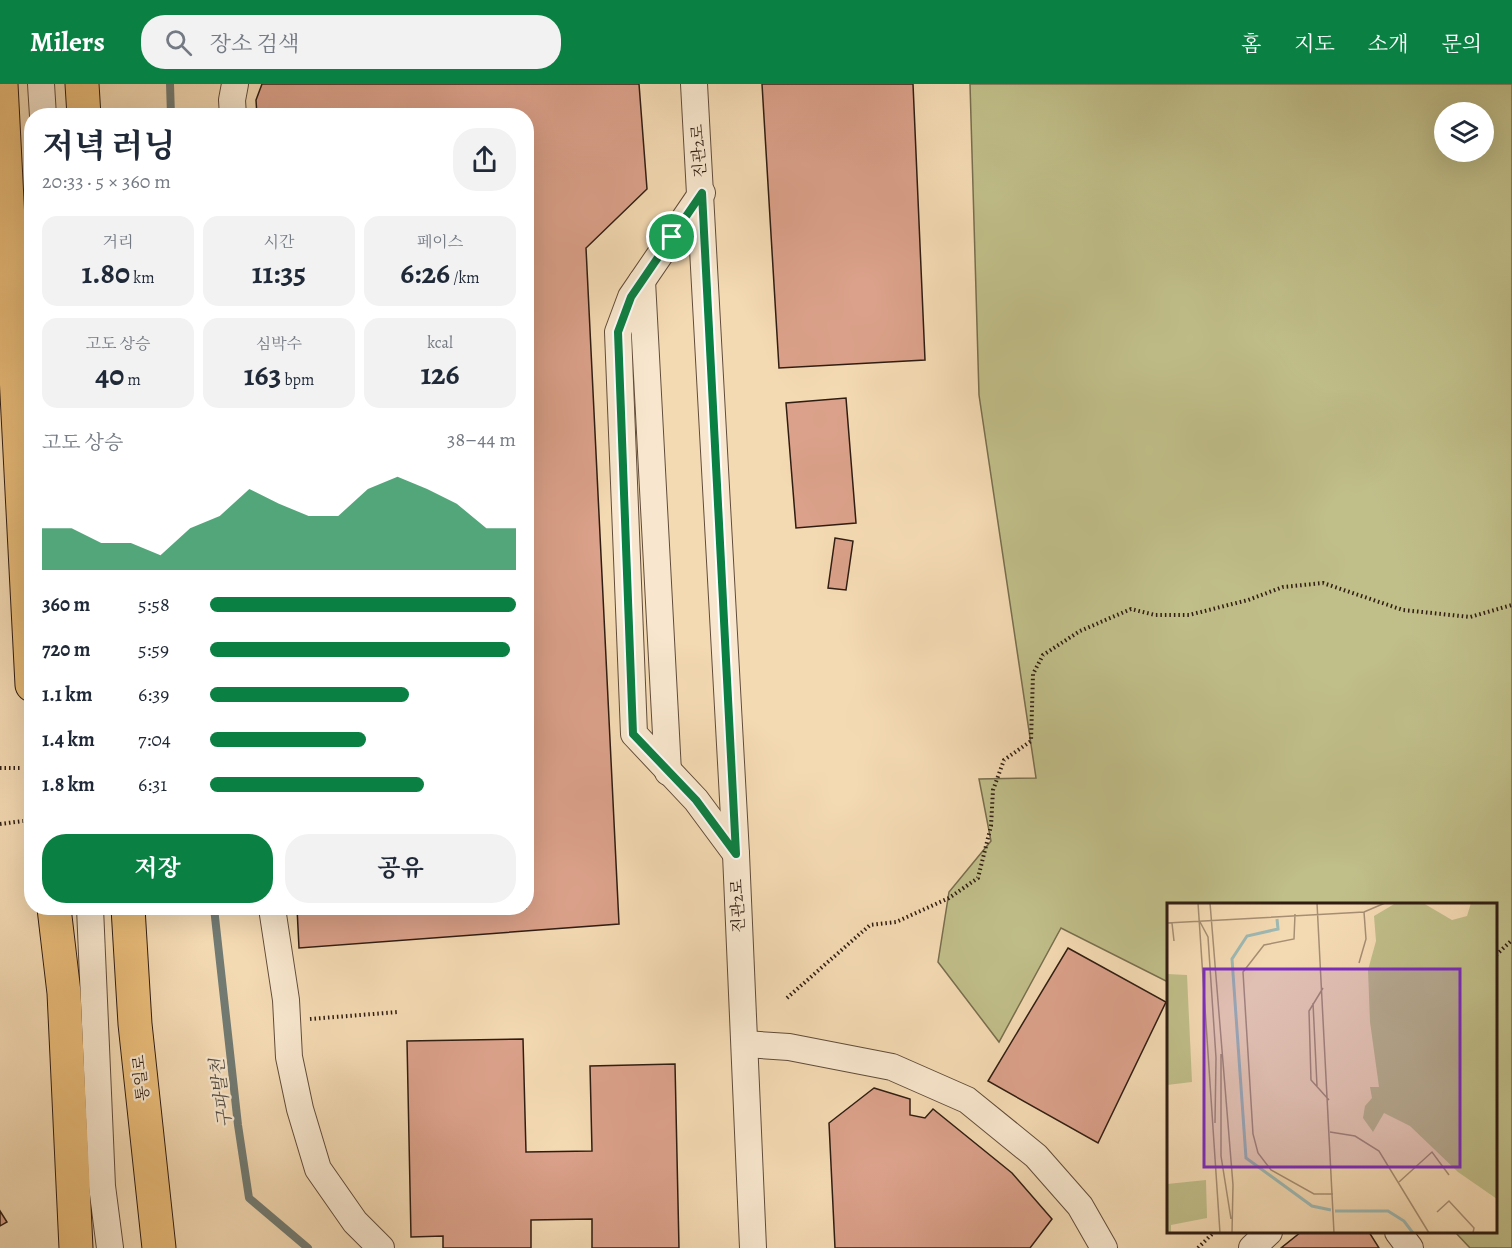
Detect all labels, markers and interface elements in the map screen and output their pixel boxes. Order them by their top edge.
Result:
search box [141,15,561,69]
text: Milers [30,23,105,61]
icon: search [162,26,195,59]
text: 장소 검색 [210,29,299,59]
text: 홈 [1241,30,1261,58]
text: 지도 [1294,30,1335,58]
text: 소개 [1368,30,1408,58]
text: 문의 [1441,30,1482,58]
map controls [1434,102,1494,162]
button: layers [1434,102,1494,162]
text: 저녁 러닝 [42,123,175,168]
street label: 진관2로 [686,123,712,179]
button: share [453,128,516,191]
text: 20:33 · 5 × 360 m [42,168,171,195]
pin [646,211,697,262]
icon: arrive [655,220,688,253]
text: 거리 [103,231,133,253]
text: 시간 [264,231,294,253]
text: 페이스 [417,231,463,253]
text: 1.80 [82,253,130,293]
text: 11:35 [252,253,306,293]
text: 6:26 [400,253,450,293]
text: km [130,267,154,289]
text: /km [450,267,480,289]
text: kcal [427,332,453,354]
text: 고도 상승 [86,333,151,355]
text: 심박수 [256,333,302,355]
text: 126 [420,354,460,394]
text: 40 [95,355,124,395]
text: 163 [244,355,281,395]
text: m [124,369,141,391]
text: bpm [281,369,314,391]
text: 38–44 m [447,426,516,453]
text: 고도 상승 [42,429,123,456]
text: 360 m [42,591,90,618]
text: 5:58 [138,591,170,618]
text: 720 m [42,636,91,663]
text: 5:59 [138,636,169,663]
text: 1.1 km [42,681,92,708]
text: 6:39 [138,681,169,708]
text: 1.4 km [42,726,95,753]
text: 7:04 [138,726,171,753]
text: 1.8 km [42,771,95,798]
text: 6:31 [138,771,167,798]
button: 저장 [42,834,273,903]
button: 공유 [285,834,516,903]
street label: 진관2로 [726,878,750,933]
inset map [1167,903,1497,1233]
street label: 통일로 [128,1053,154,1102]
water label: 구파발천 [205,1055,237,1129]

